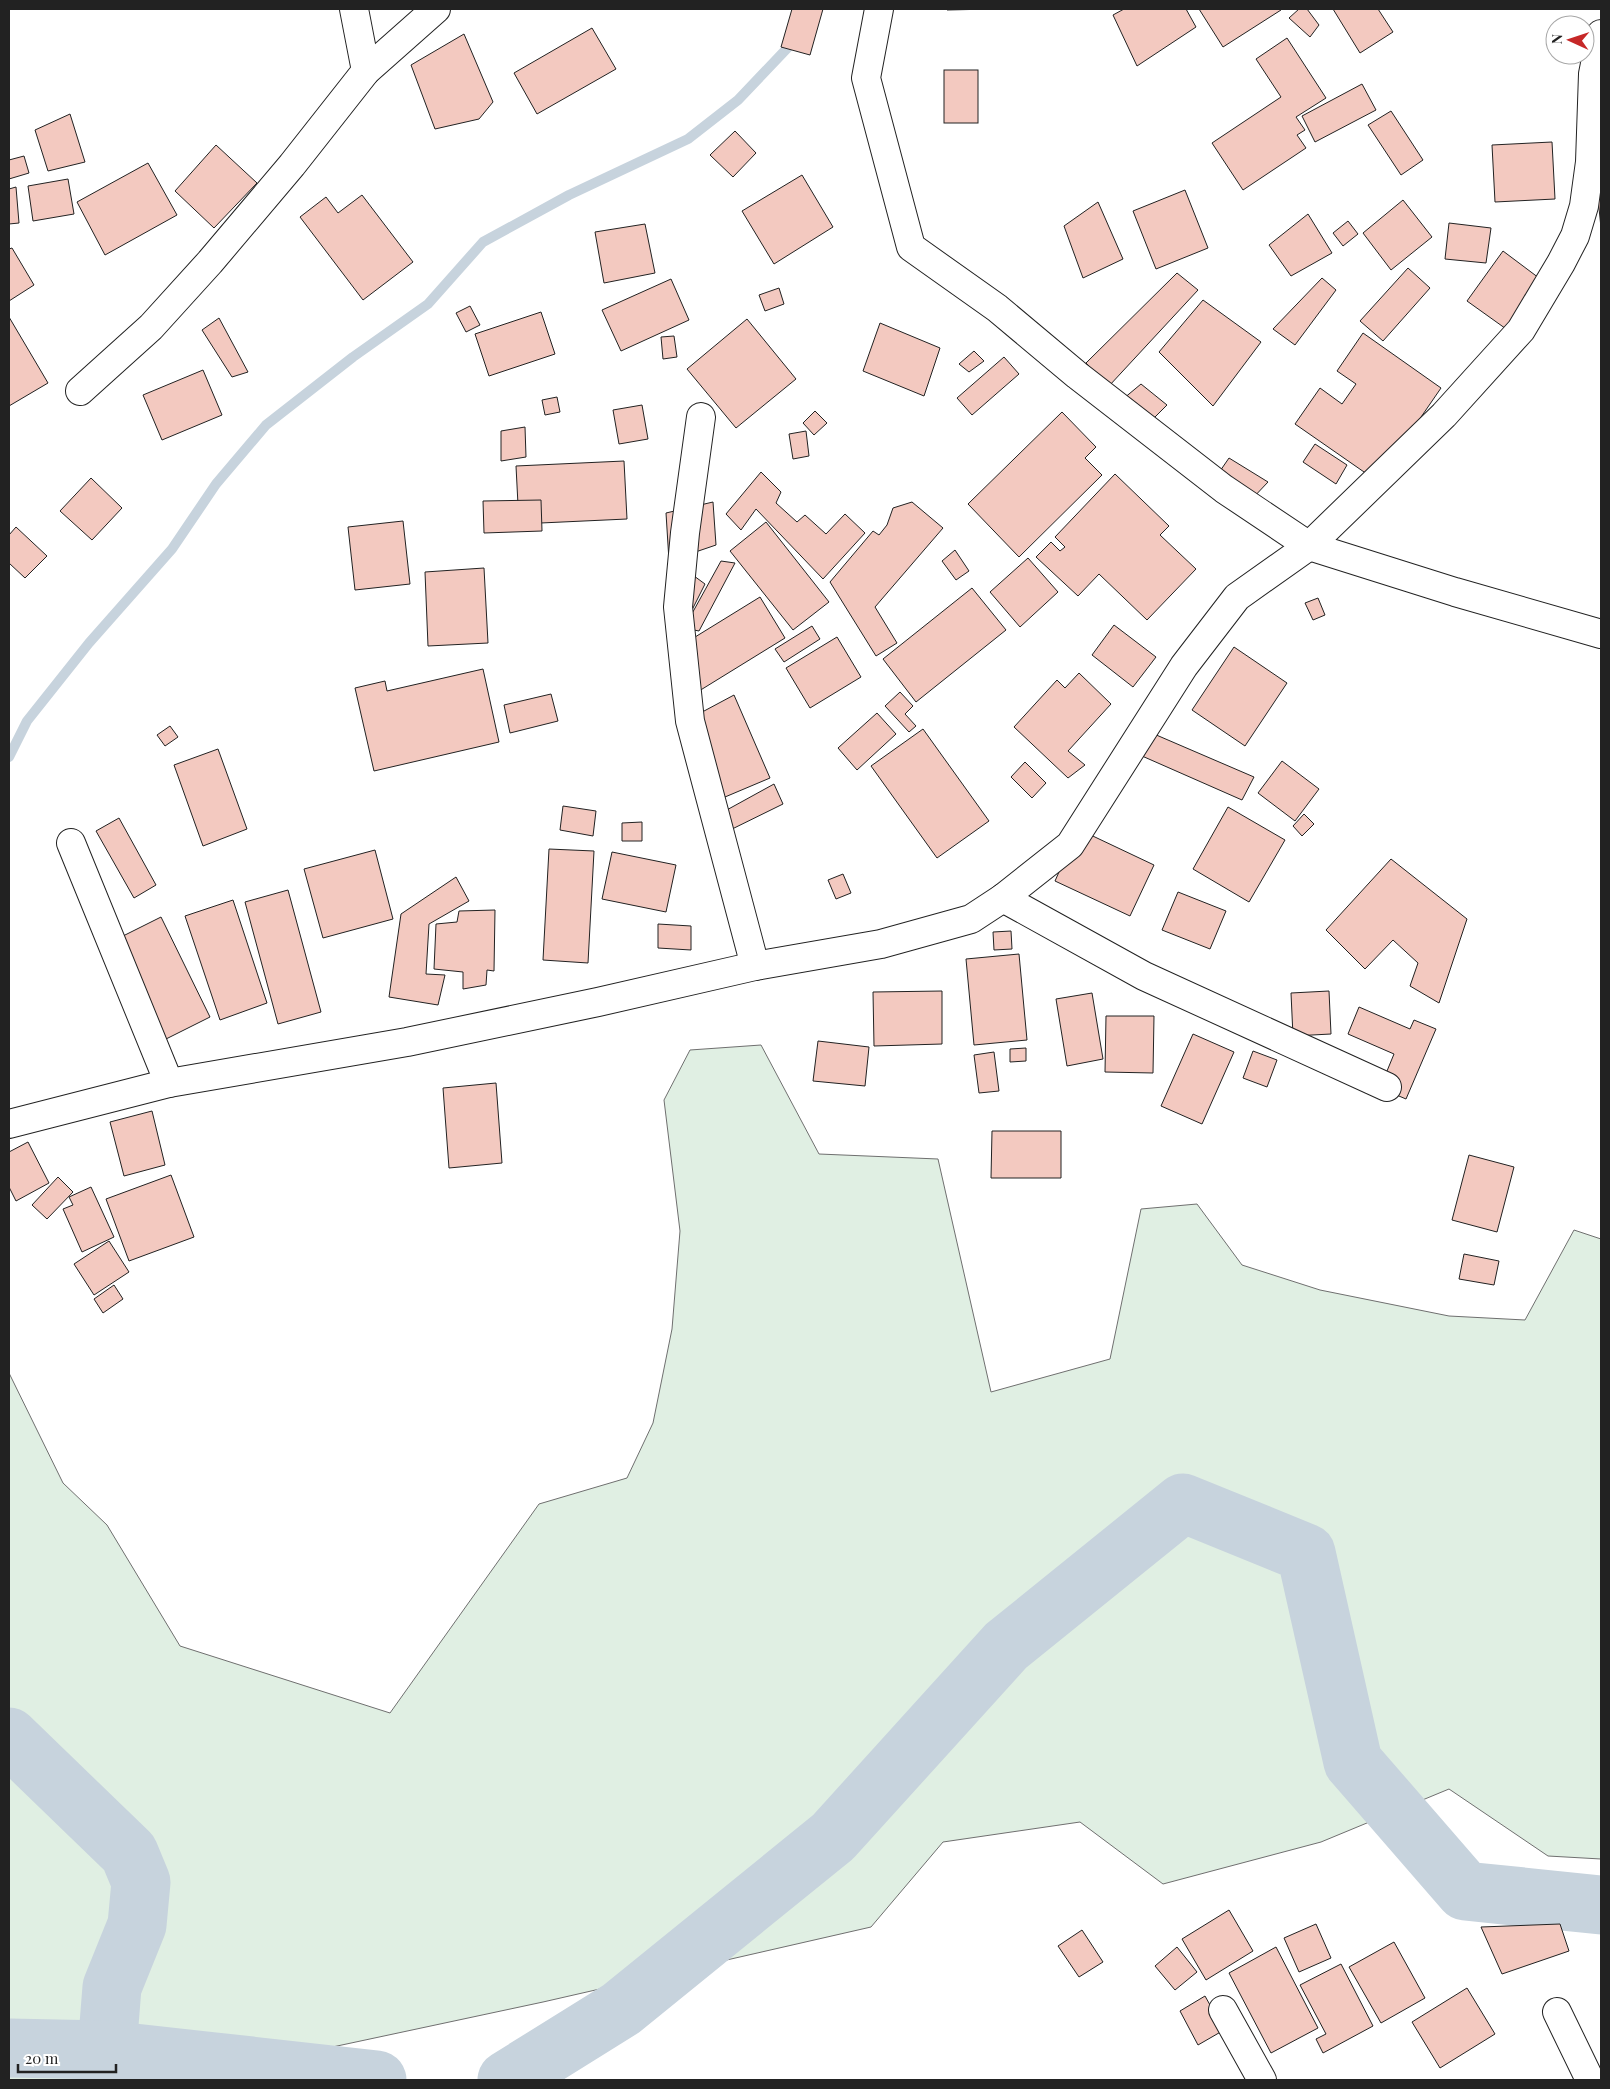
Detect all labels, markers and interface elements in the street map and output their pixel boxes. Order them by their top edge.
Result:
north arrow [1545,15,1595,65]
text: N [1547,34,1566,45]
scale bar [18,2042,115,2074]
text: 20 m [25,2048,59,2068]

